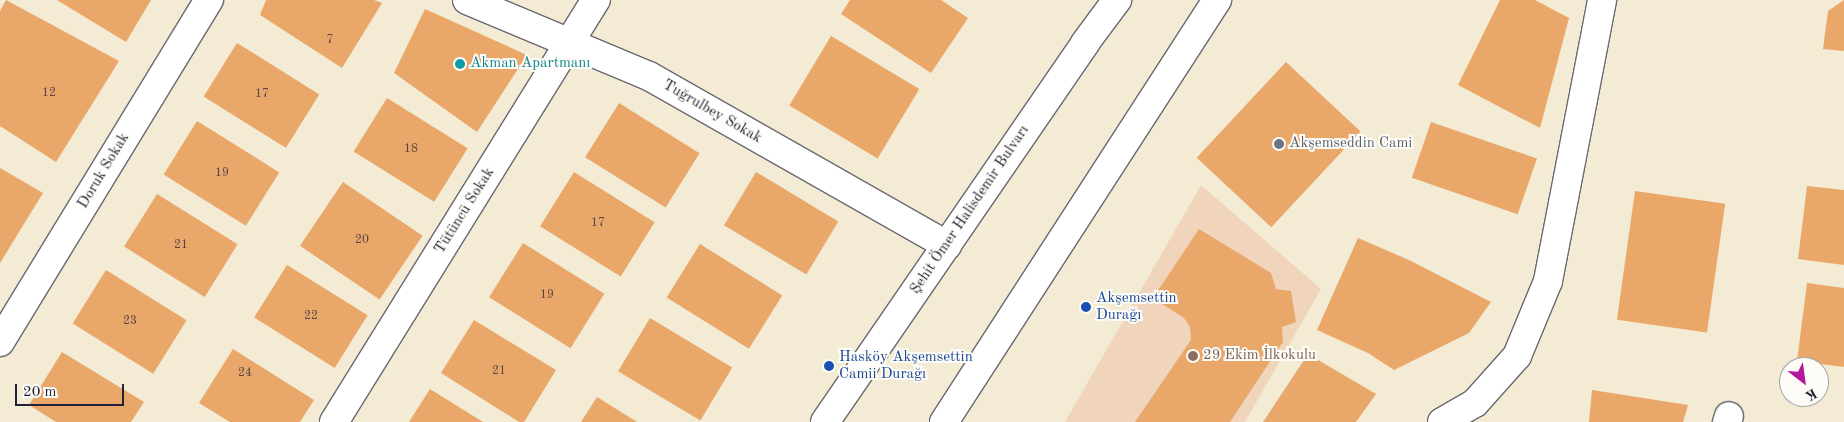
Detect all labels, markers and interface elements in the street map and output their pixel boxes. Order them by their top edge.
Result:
house number: 7 [327,34,333,48]
place label: Akman Apartmanı [470,55,590,73]
marker: Akman Apartmanı [454,58,466,70]
street label: Tuğrulbey Sokak [659,76,765,148]
house number: 12 [42,87,56,101]
house number: 17 [255,88,269,102]
street label: Şehit Ömer Halisdemir Bulvarı [907,122,1033,298]
street label: Doruk Sokak [74,130,134,212]
place label: Akşemseddin Cami [1289,135,1412,153]
marker: Akşemseddin Cami [1273,138,1285,150]
house number: 18 [404,143,418,157]
street label: Tütüncü Sokak [431,164,499,258]
house number: 19 [215,167,229,181]
house number: 17 [591,217,605,231]
house number: 20 [355,234,369,248]
house number: 21 [174,239,188,253]
house number: 19 [540,289,554,303]
place label: Akşemsettin Durağı [1096,289,1177,324]
marker: Akşemsettin Durağı [1080,301,1092,313]
house number: 22 [304,310,318,324]
house number: 23 [123,315,137,329]
place label: 29 Ekim İlkokulu [1203,347,1316,365]
place label: Hasköy Akşemsettin Camii Durağı [839,348,973,383]
marker: 29 Ekim İlkokulu [1187,350,1199,362]
north arrow [1779,357,1829,407]
marker: Hasköy Akşemsettin Camii Durağı [823,360,835,372]
house number: 21 [492,365,506,379]
house number: 24 [238,367,252,381]
scale bar [18,374,126,406]
text: 20 m [23,385,57,400]
text: K [1803,385,1819,403]

